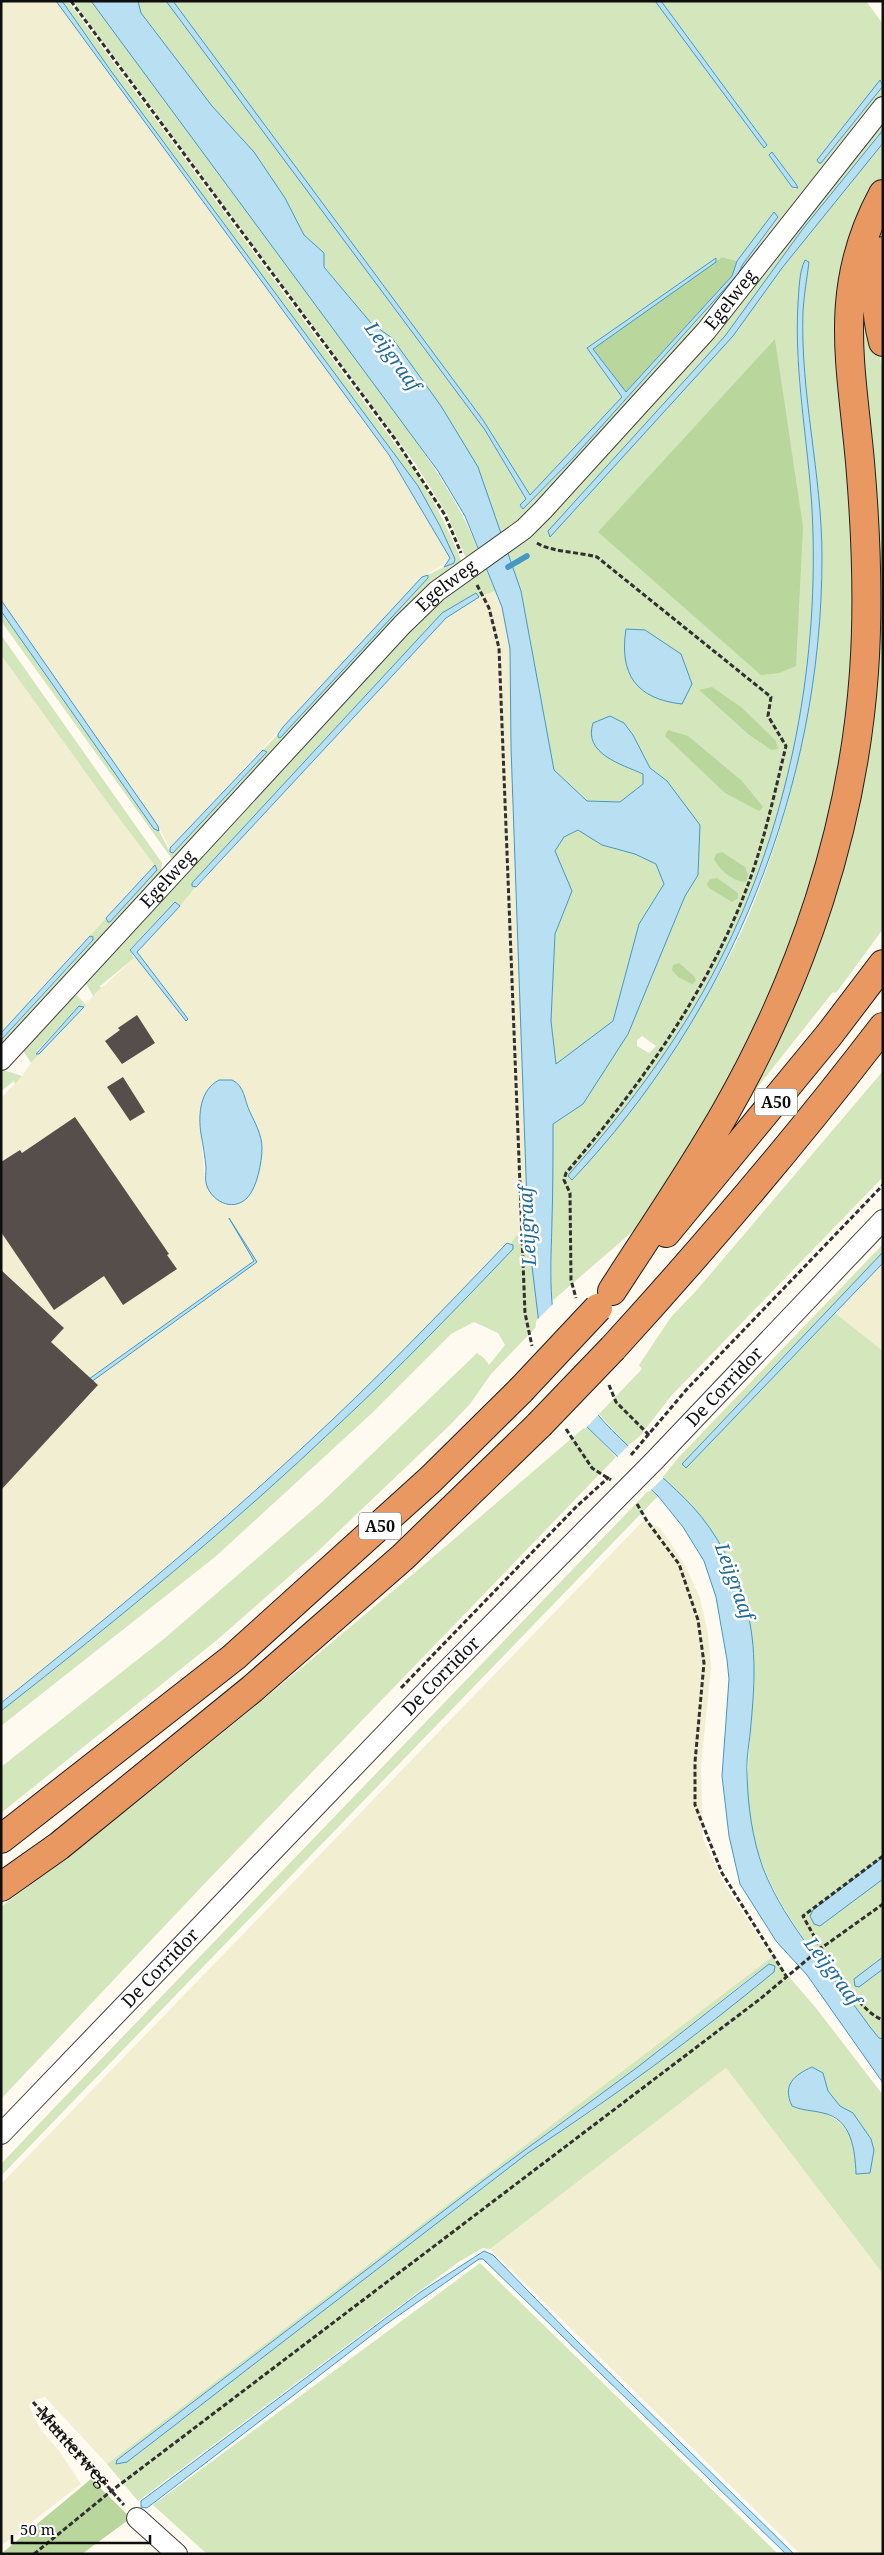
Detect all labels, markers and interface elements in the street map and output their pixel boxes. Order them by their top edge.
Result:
street label: Egelweg [698,264,761,334]
water label: Leijgraaf [358,315,429,399]
street label: Egelweg [410,553,481,616]
street label: Egelweg [134,844,200,913]
road number: A50 [755,1088,797,1116]
water label: Leijgraaf [512,1182,542,1267]
street label: De Corridor [680,1341,768,1431]
road number: A50 [359,1512,401,1540]
water label: Leijgraaf [709,1538,762,1627]
street label: De Corridor [396,1630,485,1720]
street label: De Corridor [116,1922,204,2012]
water label: Leijgraaf [798,1931,870,2014]
street label: Munterweg [32,2401,116,2492]
scale bar [12,2512,150,2544]
text: 50 m [20,2519,55,2539]

